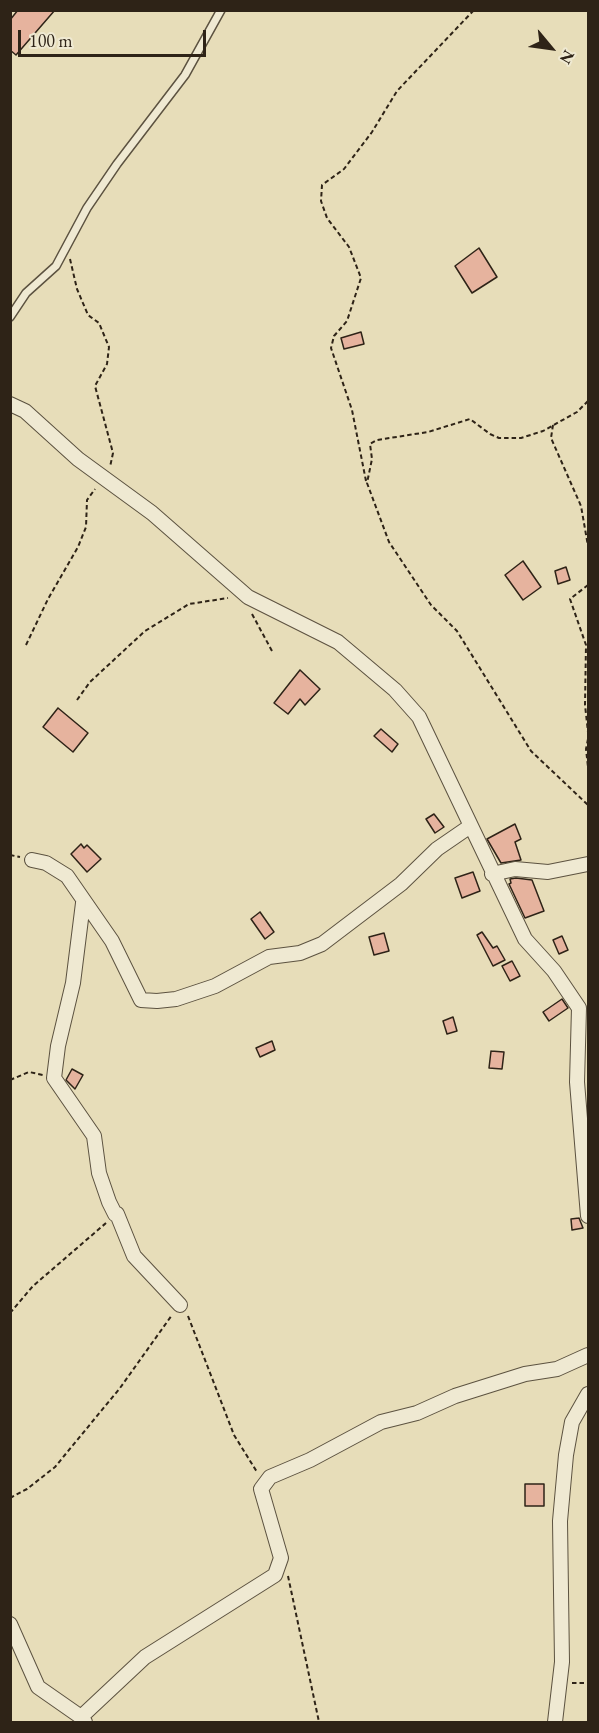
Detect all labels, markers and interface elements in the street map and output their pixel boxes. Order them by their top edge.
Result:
scale bar [21,18,208,56]
north arrow [521,18,581,78]
text: 100 m [29,29,73,52]
text: N [555,46,580,68]

